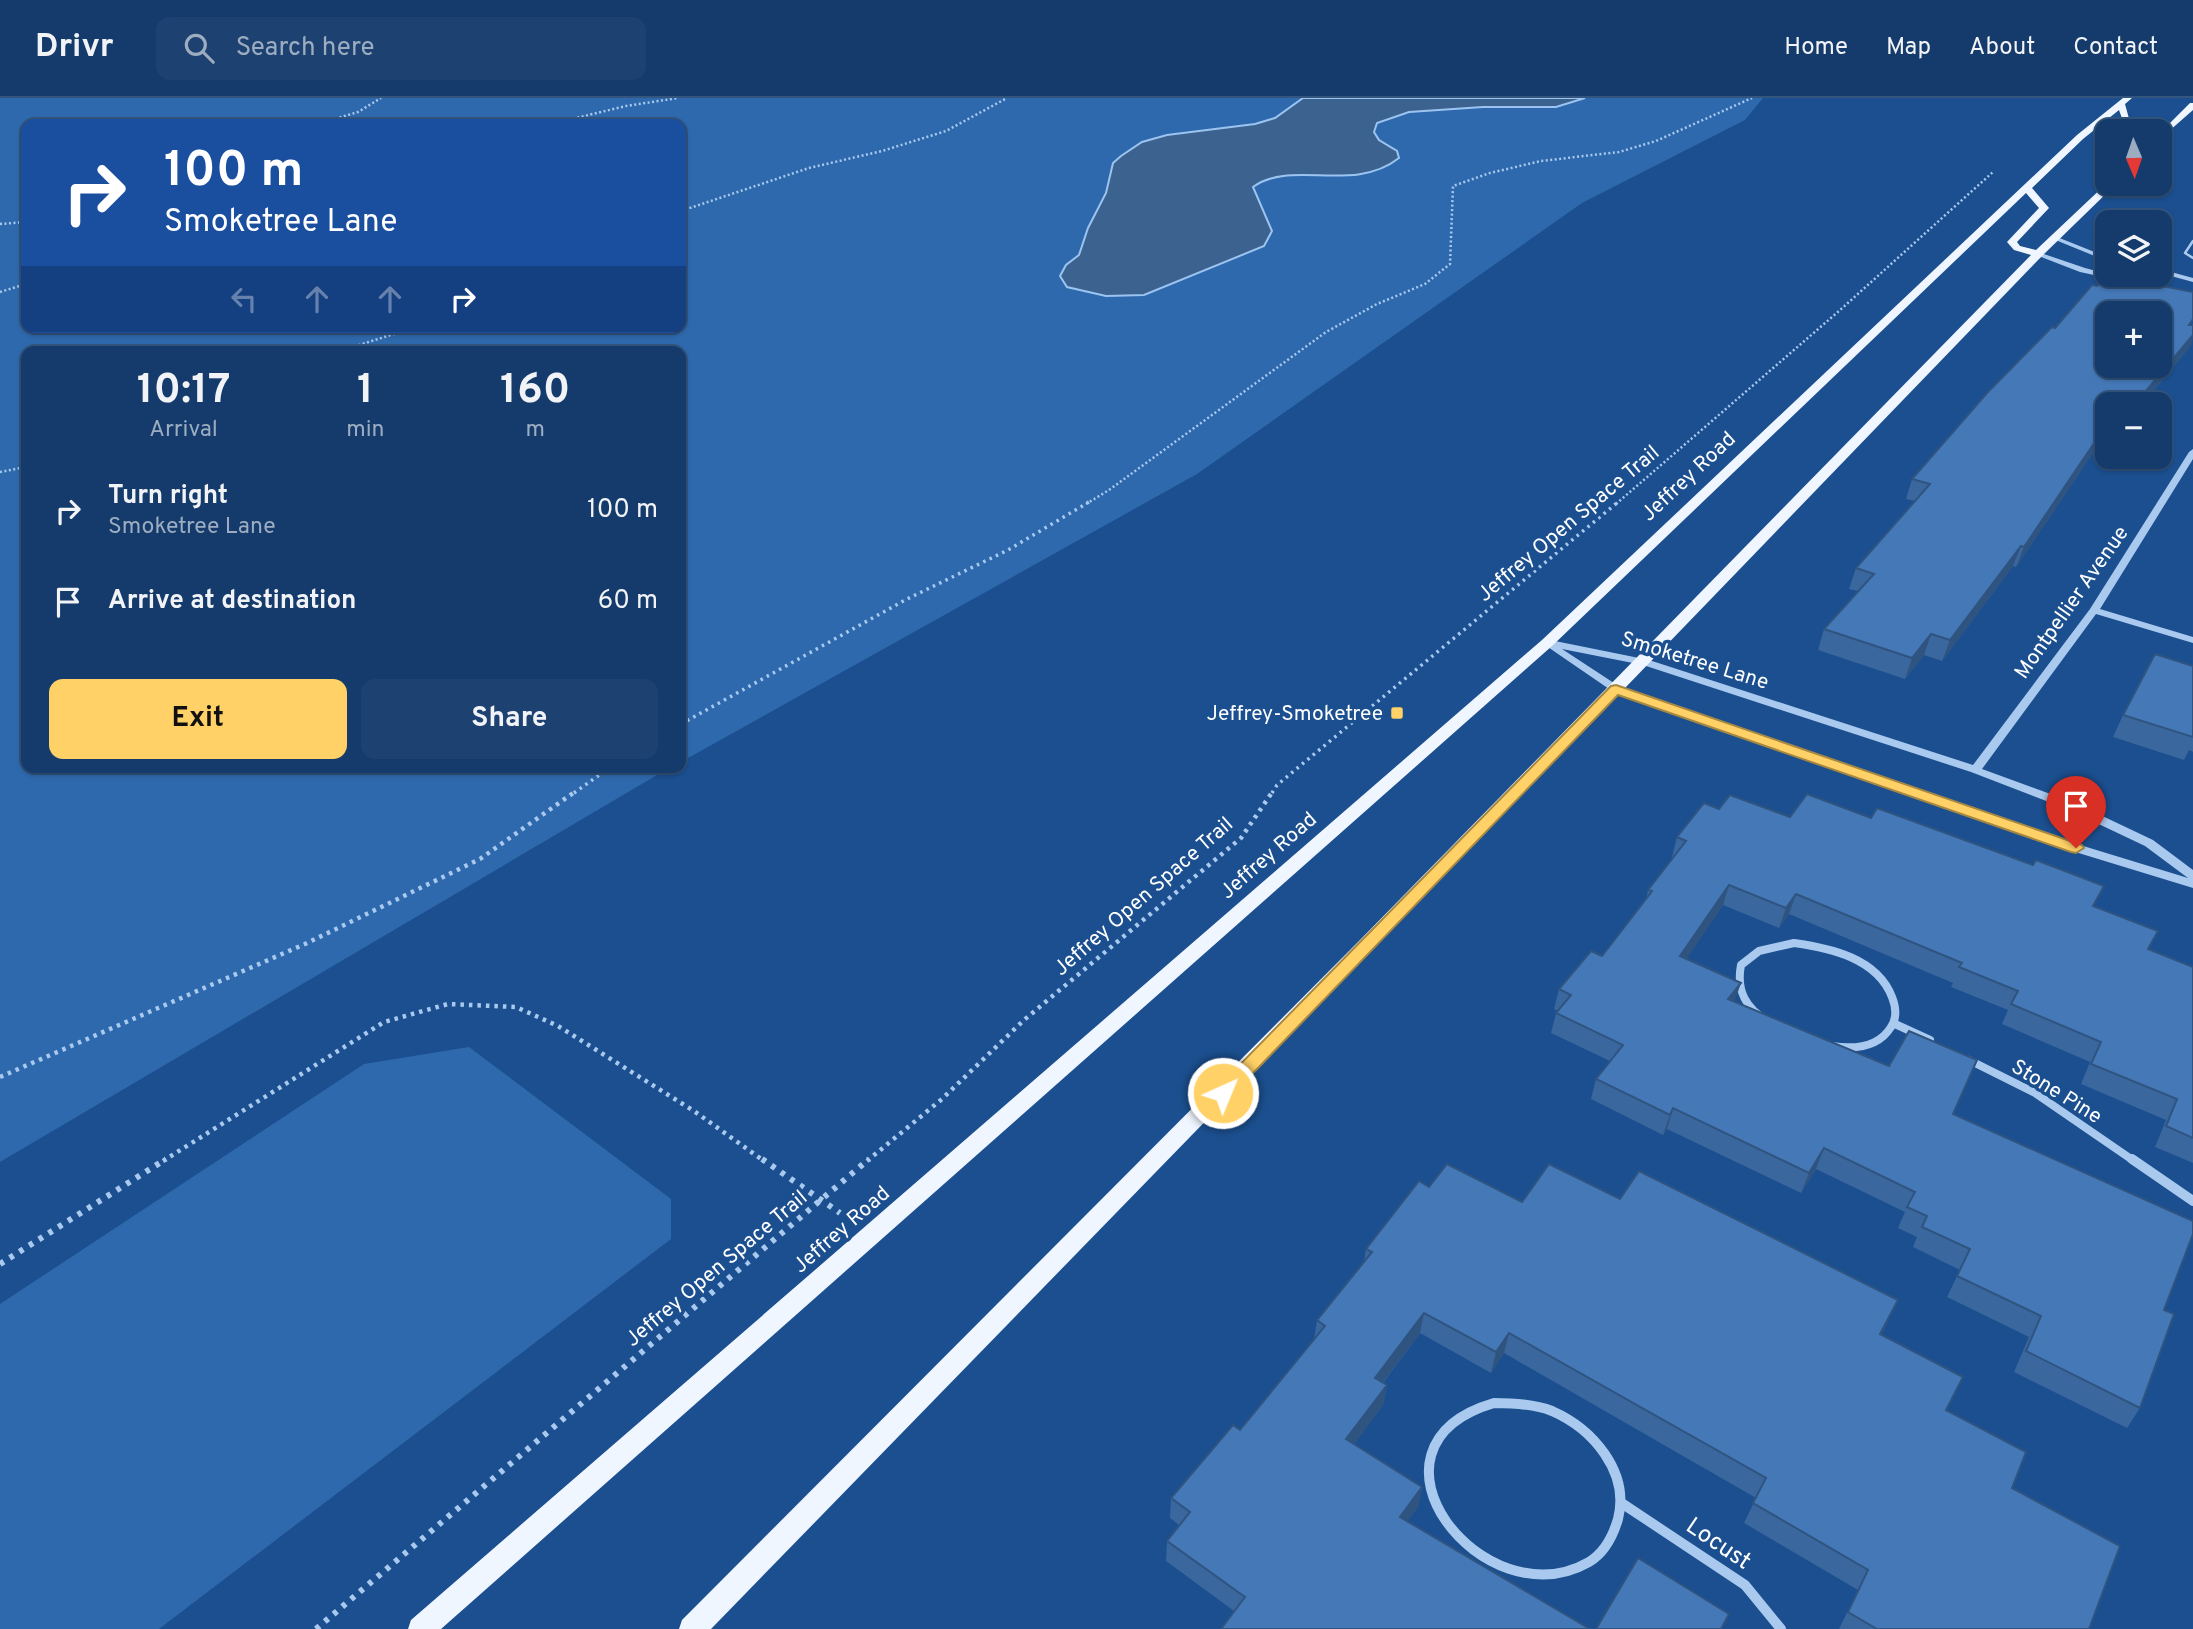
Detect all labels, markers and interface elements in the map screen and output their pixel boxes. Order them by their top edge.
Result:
search box [156,17,646,80]
text: Drivr [35,27,114,69]
icon: search [180,29,218,67]
text: Search here [236,32,375,65]
text: Home [1784,33,1848,63]
text: Map [1886,33,1931,63]
text: About [1969,33,2035,63]
text: Contact [2073,33,2158,63]
north arrow [2095,119,2172,196]
map controls [2095,119,2172,469]
text: 100 m [164,142,303,204]
icon: right [49,147,140,238]
text: Smoketree Lane [164,203,397,243]
button: layers [2095,210,2172,287]
icon: left [225,280,263,318]
icon: ahead [298,280,336,318]
icon: ahead [371,280,409,318]
icon: right [444,280,482,318]
button: + [2095,301,2172,378]
text: 10:17 [137,365,231,418]
text: 1 [357,365,374,418]
text: 160 [500,365,570,418]
button: − [2095,392,2172,469]
text: Arrival [149,416,218,445]
text: min [346,416,384,445]
text: m [525,416,545,445]
street label: Jeffrey Road [1636,426,1742,528]
street label: Jeffrey Open Space Trail [1472,440,1666,608]
text: Turn right [108,480,228,513]
icon: right [49,492,87,530]
text: 100 m [587,494,658,527]
text: Smoketree Lane [108,513,276,542]
street label: Montpellier Avenue [2009,521,2135,685]
icon: arrive [49,583,87,621]
text: Arrive at destination [108,585,356,618]
text: 60 m [598,585,658,618]
street label: Smoketree Lane [1617,626,1772,697]
button: Exit [49,679,347,759]
button: Share [361,679,658,759]
place label: Jeffrey-Smoketree [1207,701,1383,728]
marker: Jeffrey-Smoketree [1389,705,1405,721]
pin [2046,776,2106,848]
icon: arrive [2057,787,2095,825]
street label: Jeffrey Road [1215,807,1323,906]
street label: Jeffrey Open Space Trail [1049,812,1239,983]
street label: Stone Pine [2006,1054,2107,1131]
position arrow [1186,1056,1260,1130]
street label: Jeffrey Road [788,1181,896,1280]
street label: Jeffrey Open Space Trail [620,1185,814,1353]
street label: Locust [1679,1512,1756,1577]

